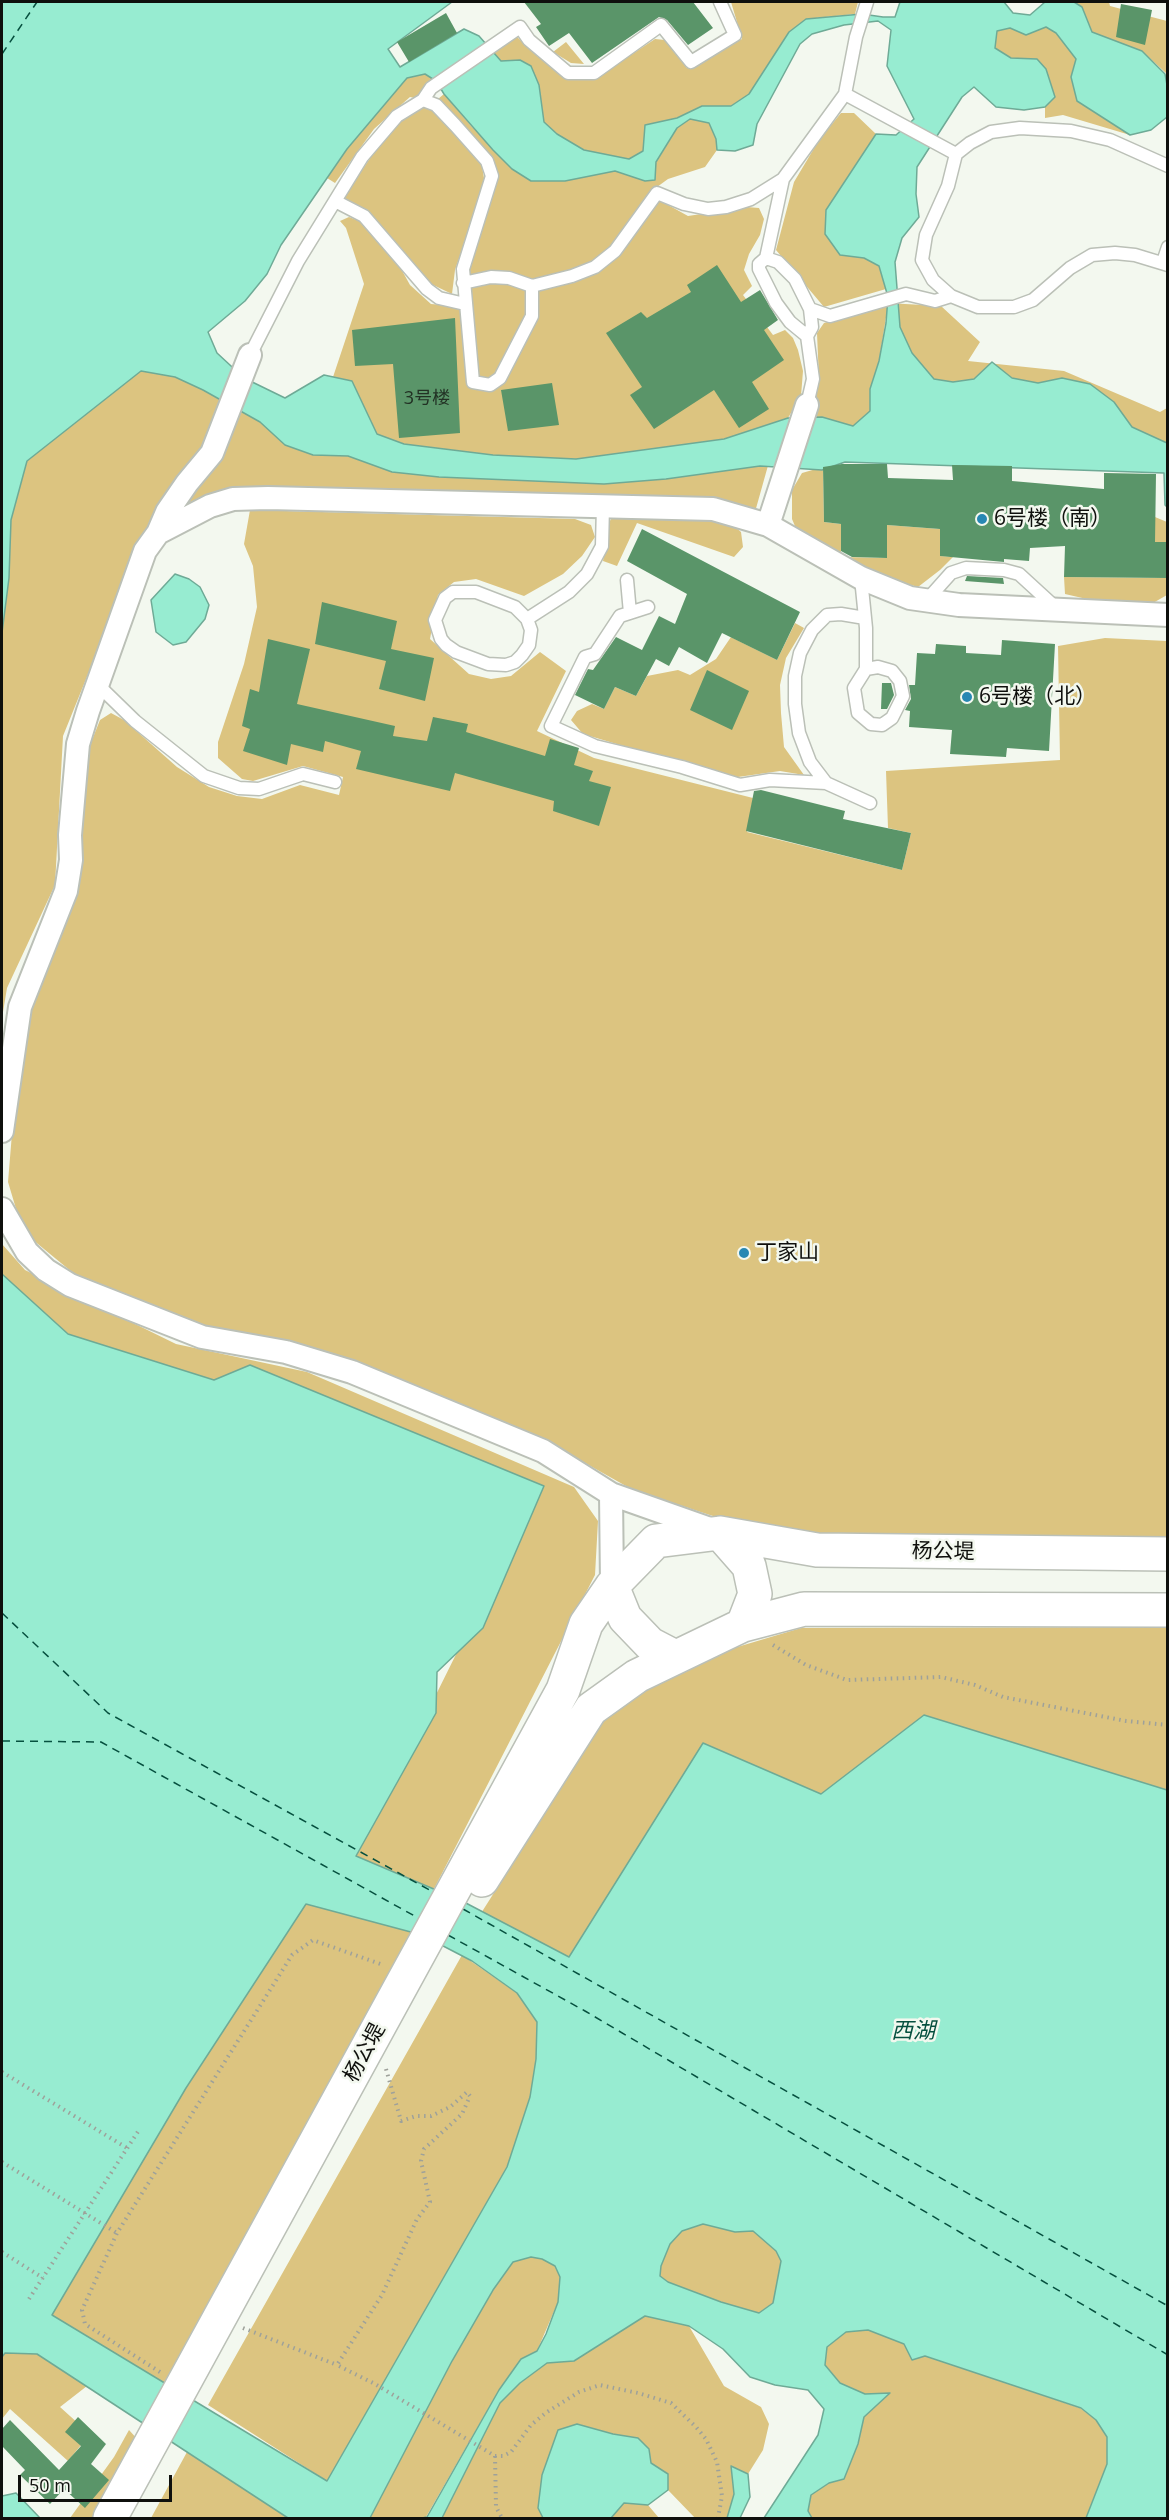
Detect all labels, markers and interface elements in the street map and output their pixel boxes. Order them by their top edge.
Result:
house number: 3号楼 [404,388,450,410]
place label: 6号楼（南） [994,506,1111,532]
marker: 6号楼（南） [975,512,989,526]
place label: 6号楼（北） [979,684,1096,710]
marker: 6号楼（北） [960,690,974,704]
place label: 丁家山 [756,1240,819,1266]
marker: 丁家山 [737,1246,751,1260]
street label: 杨公堤 [911,1539,975,1565]
street label: 杨公堤 [339,2019,391,2087]
water label: 西湖 [891,2019,935,2045]
scale bar [21,2463,176,2501]
text: 50 m [29,2473,71,2497]

